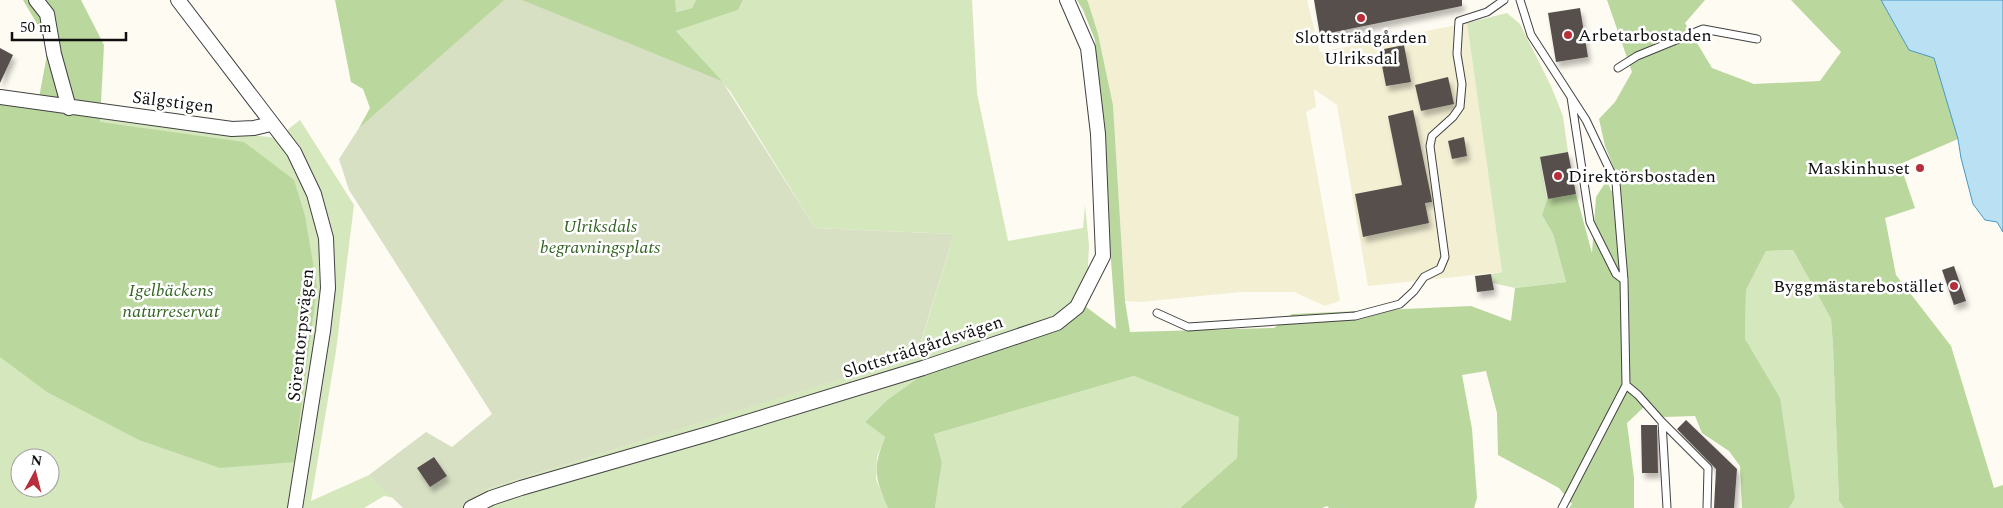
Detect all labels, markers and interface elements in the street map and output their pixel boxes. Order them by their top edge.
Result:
scale bar [12,10,126,42]
marker: Slottsträdgården Ulriksdal [1355,12,1367,24]
text: 50 m [20,16,52,39]
place label: Arbetarbostaden [1578,22,1712,49]
place label: Slottsträdgården Ulriksdal [1295,24,1427,72]
marker: Arbetarbostaden [1562,29,1574,41]
street label: Sälgstigen [131,84,215,120]
place label: Maskinhuset [1807,155,1910,182]
marker: Maskinhuset [1914,162,1926,174]
place label: Direktörsbostaden [1568,163,1716,190]
marker: Direktörsbostaden [1552,170,1564,182]
park label: Ulriksdals begravningsplats [540,213,661,261]
street label: Sörentorpsvägen [281,267,321,403]
place label: Byggmästarebostället [1773,273,1944,300]
park label: Igelbäckens naturreservat [123,277,220,325]
marker: Byggmästarebostället [1948,280,1960,292]
street label: Slottsträdgårdsvägen [839,308,1007,386]
north arrow [10,448,60,498]
text: N [30,449,43,472]

